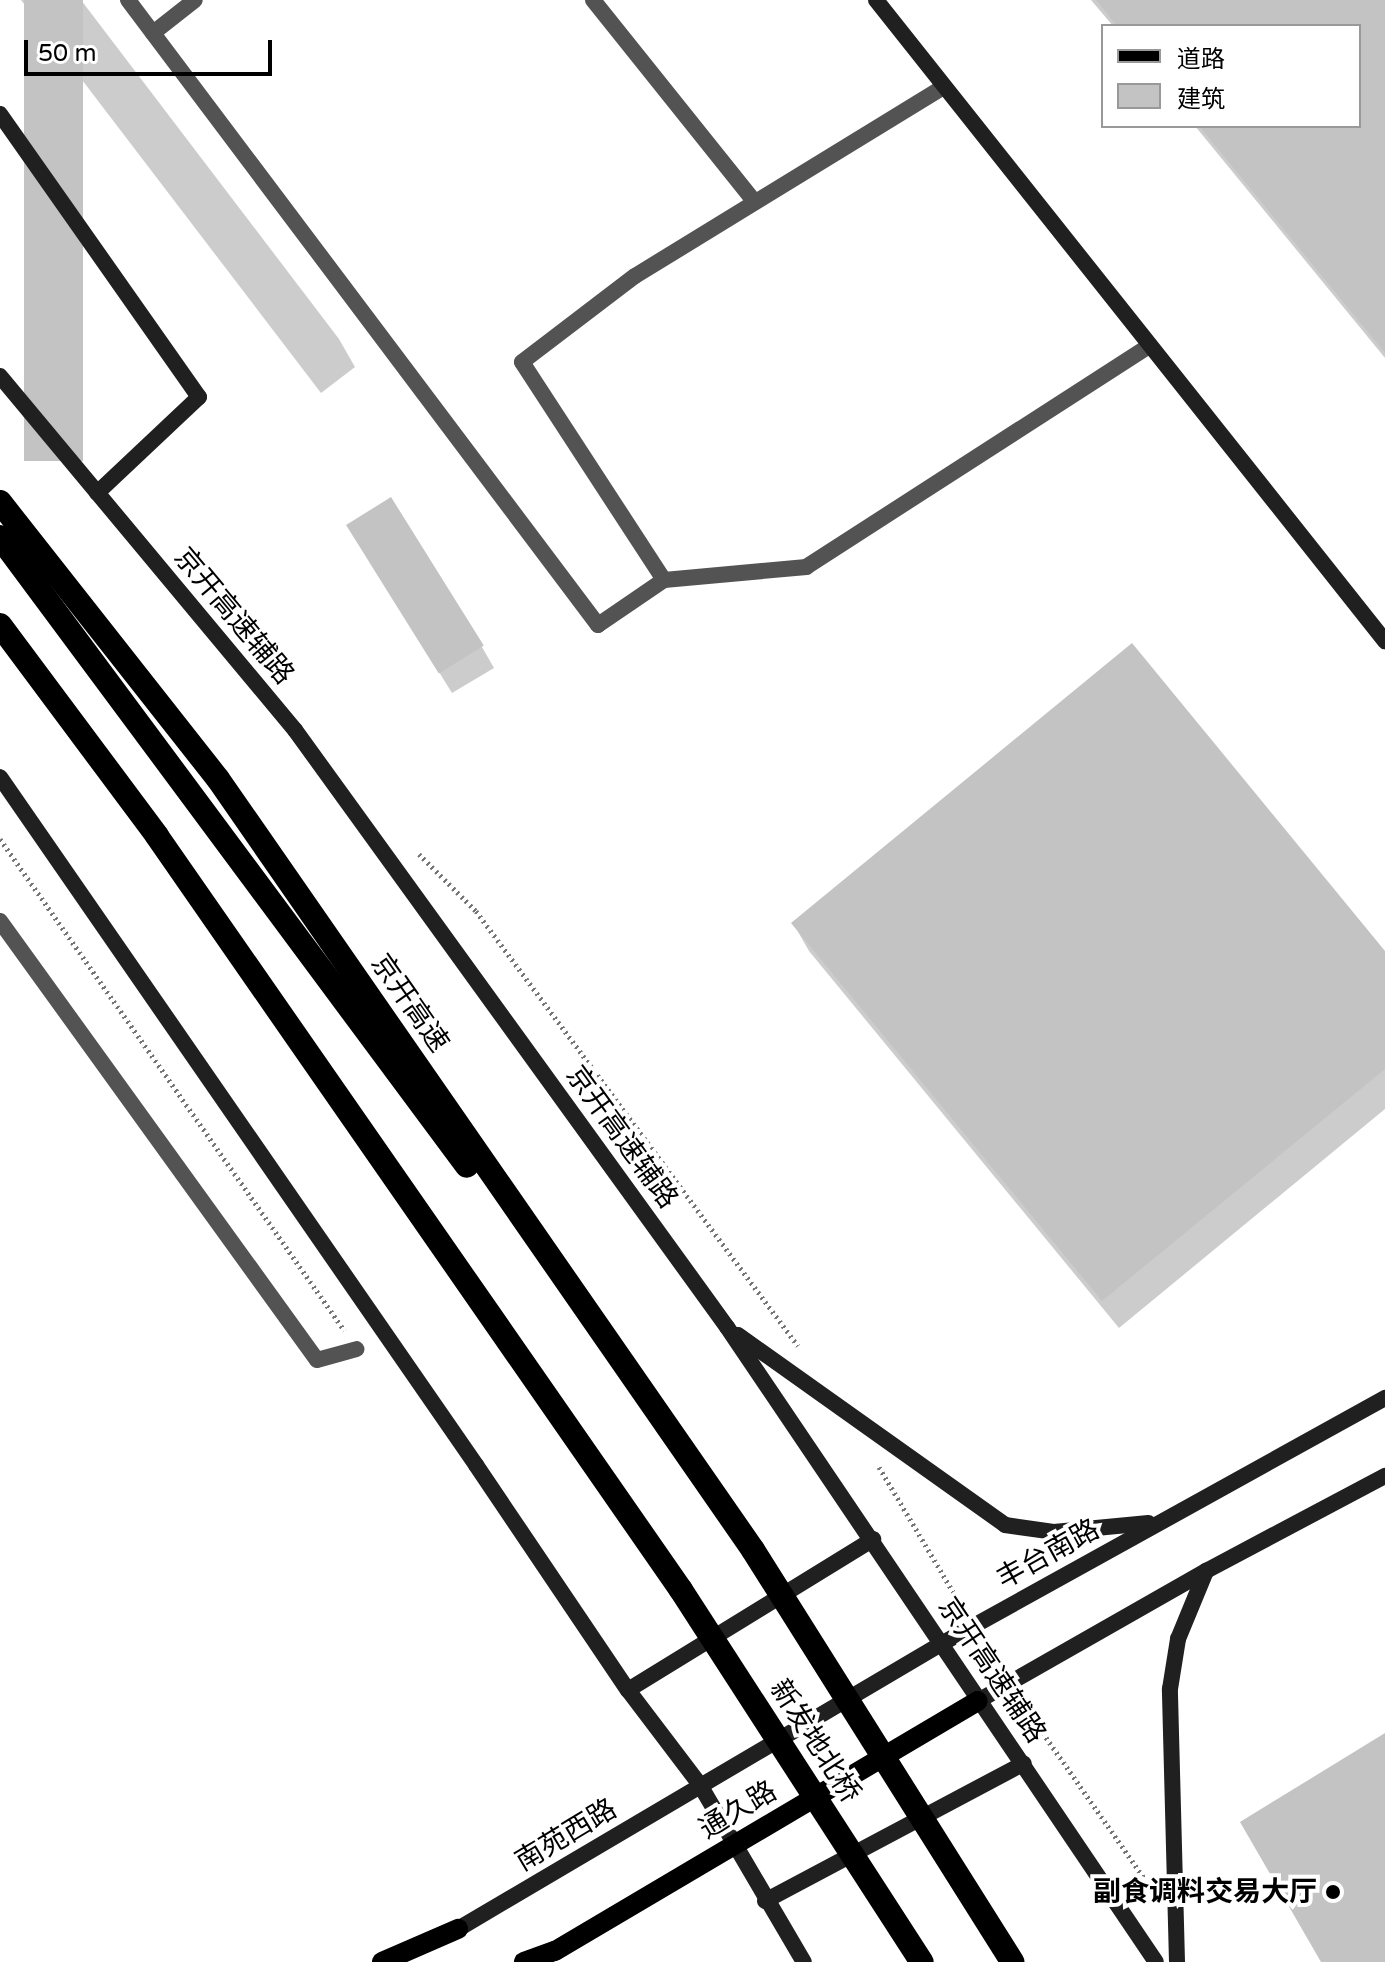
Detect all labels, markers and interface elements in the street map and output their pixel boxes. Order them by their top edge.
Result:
scale bar [28,24,276,74]
legend [1101,24,1361,128]
text: 50 m [38,39,96,68]
text: 道路 [1177,45,1225,74]
text: 建筑 [1177,85,1225,114]
street label: 京开高速辅路 [167,541,301,691]
street label: 京开高速 [364,947,456,1059]
street label: 京开高速辅路 [559,1059,685,1215]
street label: 丰台南路 [991,1512,1105,1596]
street label: 京开高速辅路 [931,1591,1053,1749]
street label: 新发地北桥 [763,1673,867,1809]
street label: 通久路 [693,1774,783,1846]
street label: 南苑西路 [509,1792,623,1878]
place label: 副食调料交易大厅 [1093,1875,1317,1909]
marker: 副食调料交易大厅 [1324,1883,1342,1901]

